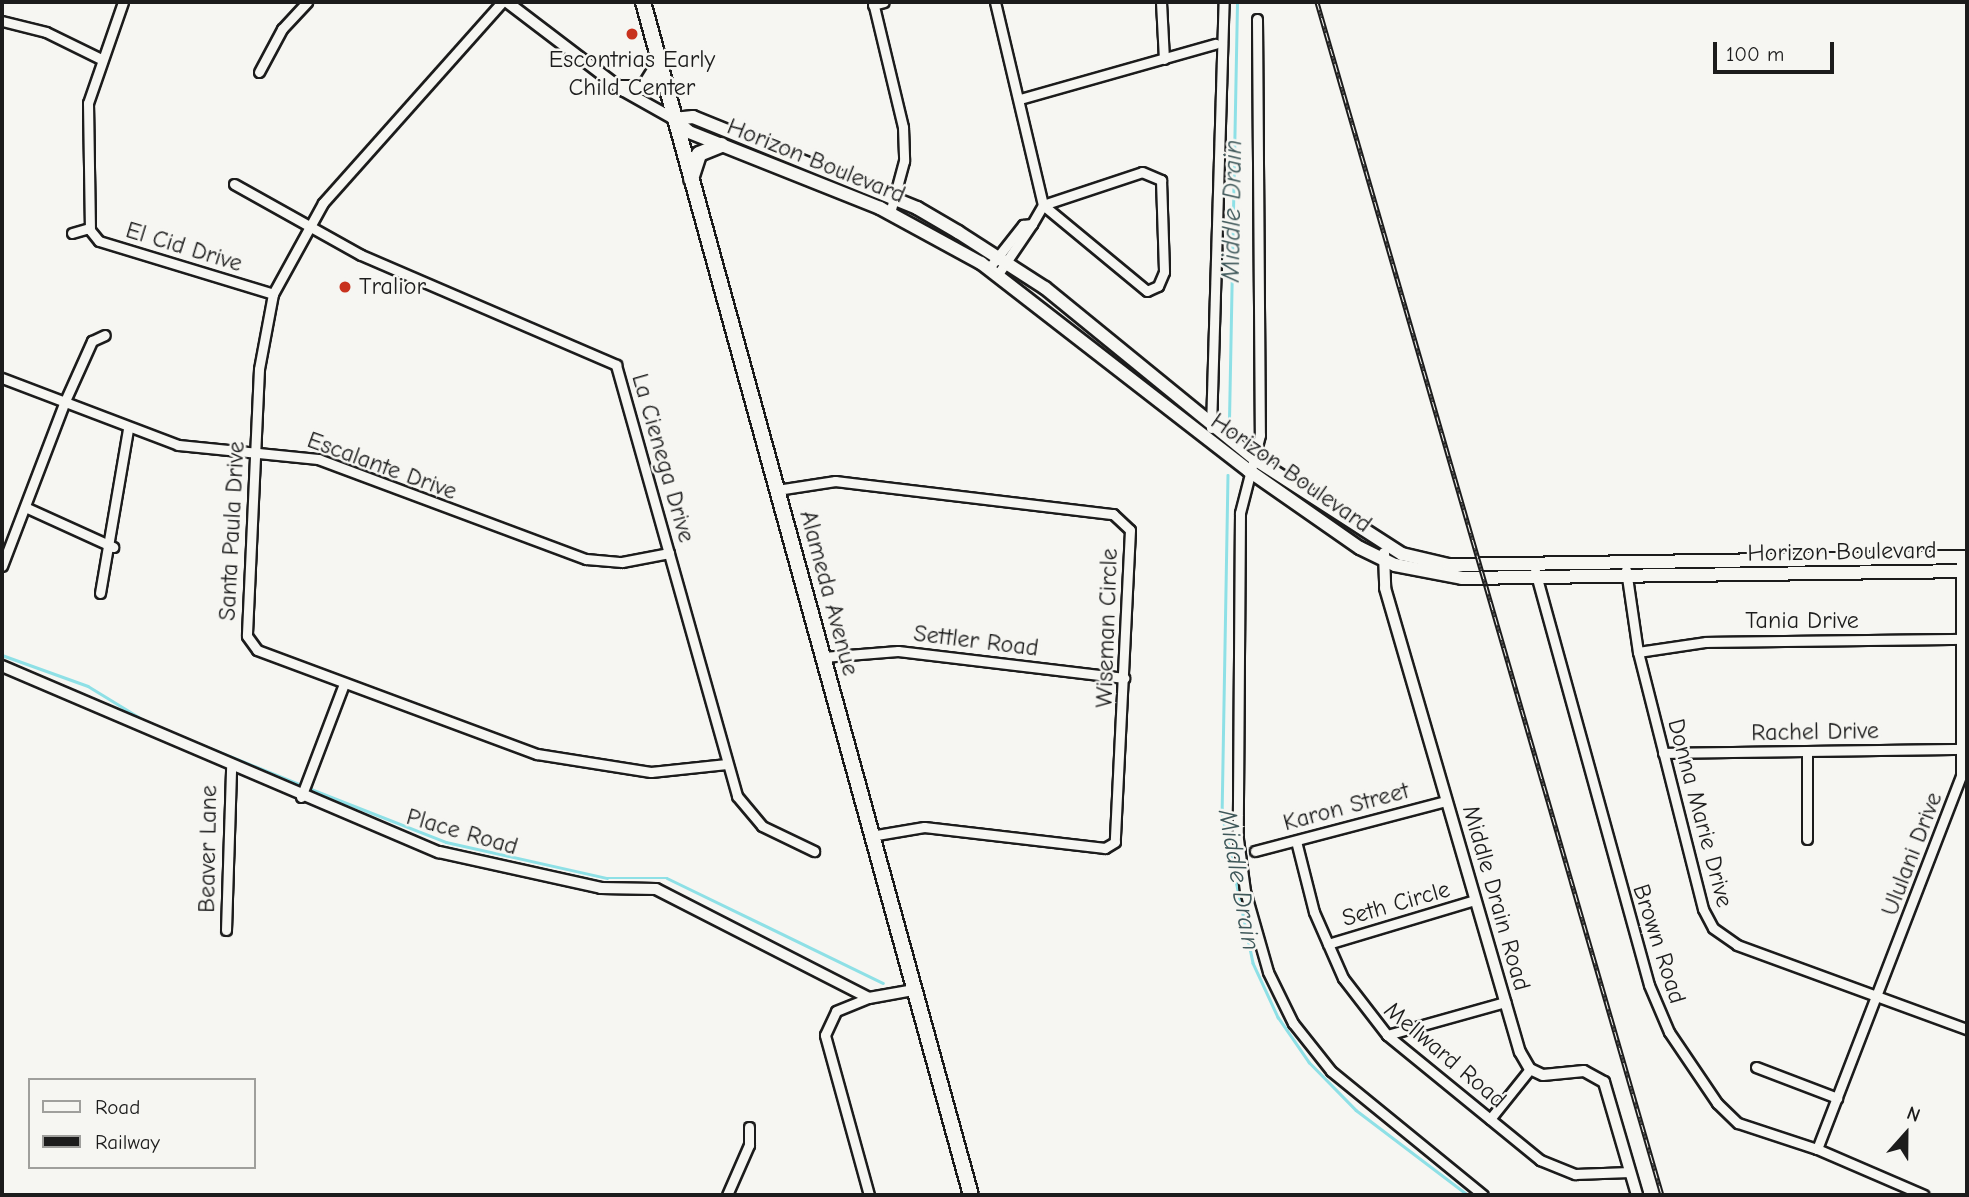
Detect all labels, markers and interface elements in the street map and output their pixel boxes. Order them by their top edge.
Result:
marker: Escontrias Early Child Center [624,26,640,42]
scale bar [1717,28,1838,72]
text: 100 m [1726,42,1784,66]
place label: Escontrias Early Child Center [549,46,715,102]
street label: Horizon Boulevard [723,112,909,210]
water label: Middle Drain [1216,140,1250,282]
street label: El Cid Drive [122,216,246,278]
place label: Tralior [359,273,426,301]
marker: Tralior [337,279,353,295]
street label: La Cienega Drive [625,370,701,546]
street label: Horizon Boulevard [1205,407,1377,539]
street label: Escalante Drive [303,426,461,506]
street label: Santa Paula Drive [213,440,251,622]
street label: Alameda Avenue [793,507,865,679]
street label: Horizon Boulevard [1747,536,1937,568]
street label: Wiseman Circle [1090,548,1124,708]
street label: Tania Drive [1745,607,1859,635]
street label: Settler Road [912,619,1040,663]
street label: Donna Marie Drive [1661,716,1739,910]
street label: Rachel Drive [1751,716,1879,748]
street label: Karon Street [1280,776,1412,838]
street label: Beaver Lane [192,785,224,913]
street label: Ululani Drive [1875,788,1949,920]
street label: Place Road [403,802,521,862]
street label: Middle Drain Road [1456,802,1536,994]
water label: Middle Drain [1210,807,1266,953]
street label: Seth Circle [1339,875,1453,933]
street label: Brown Road [1626,881,1692,1007]
street label: Mellward Road [1378,996,1512,1114]
legend [28,1078,256,1169]
text: Road [95,1095,140,1119]
north arrow [1871,1099,1941,1169]
text: N [1904,1102,1923,1127]
text: Railway [95,1130,160,1154]

